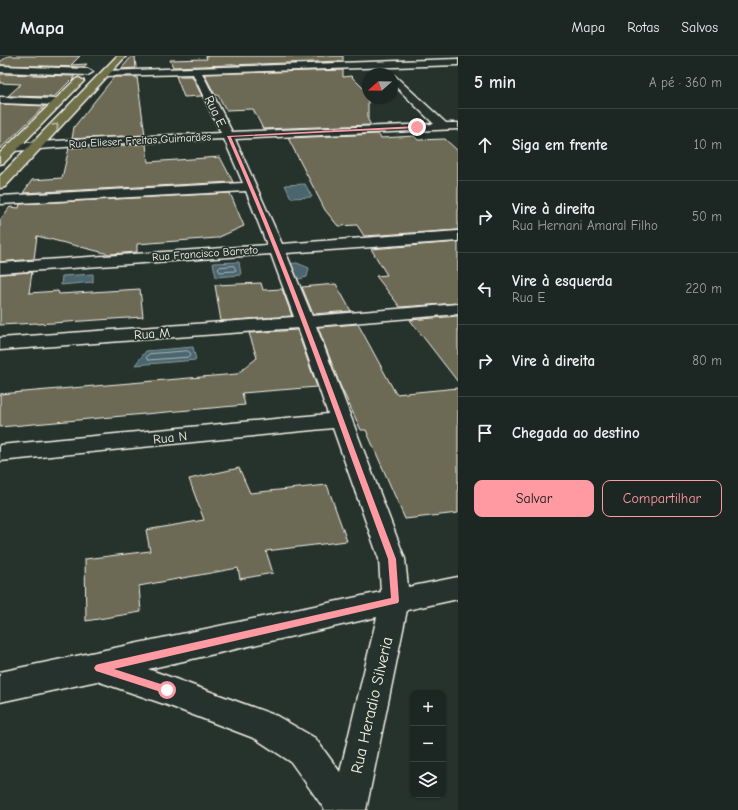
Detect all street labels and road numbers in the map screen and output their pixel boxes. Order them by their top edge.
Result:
street label: Rua E [202,93,230,130]
street label: Rua Elieser Freitas Guimarães [69,130,212,151]
street label: Rua Francisco Barreto [152,243,259,264]
street label: Rua M [133,325,171,342]
street label: Rua N [152,428,188,447]
street label: Rua Heradio Silveria [347,635,396,775]

